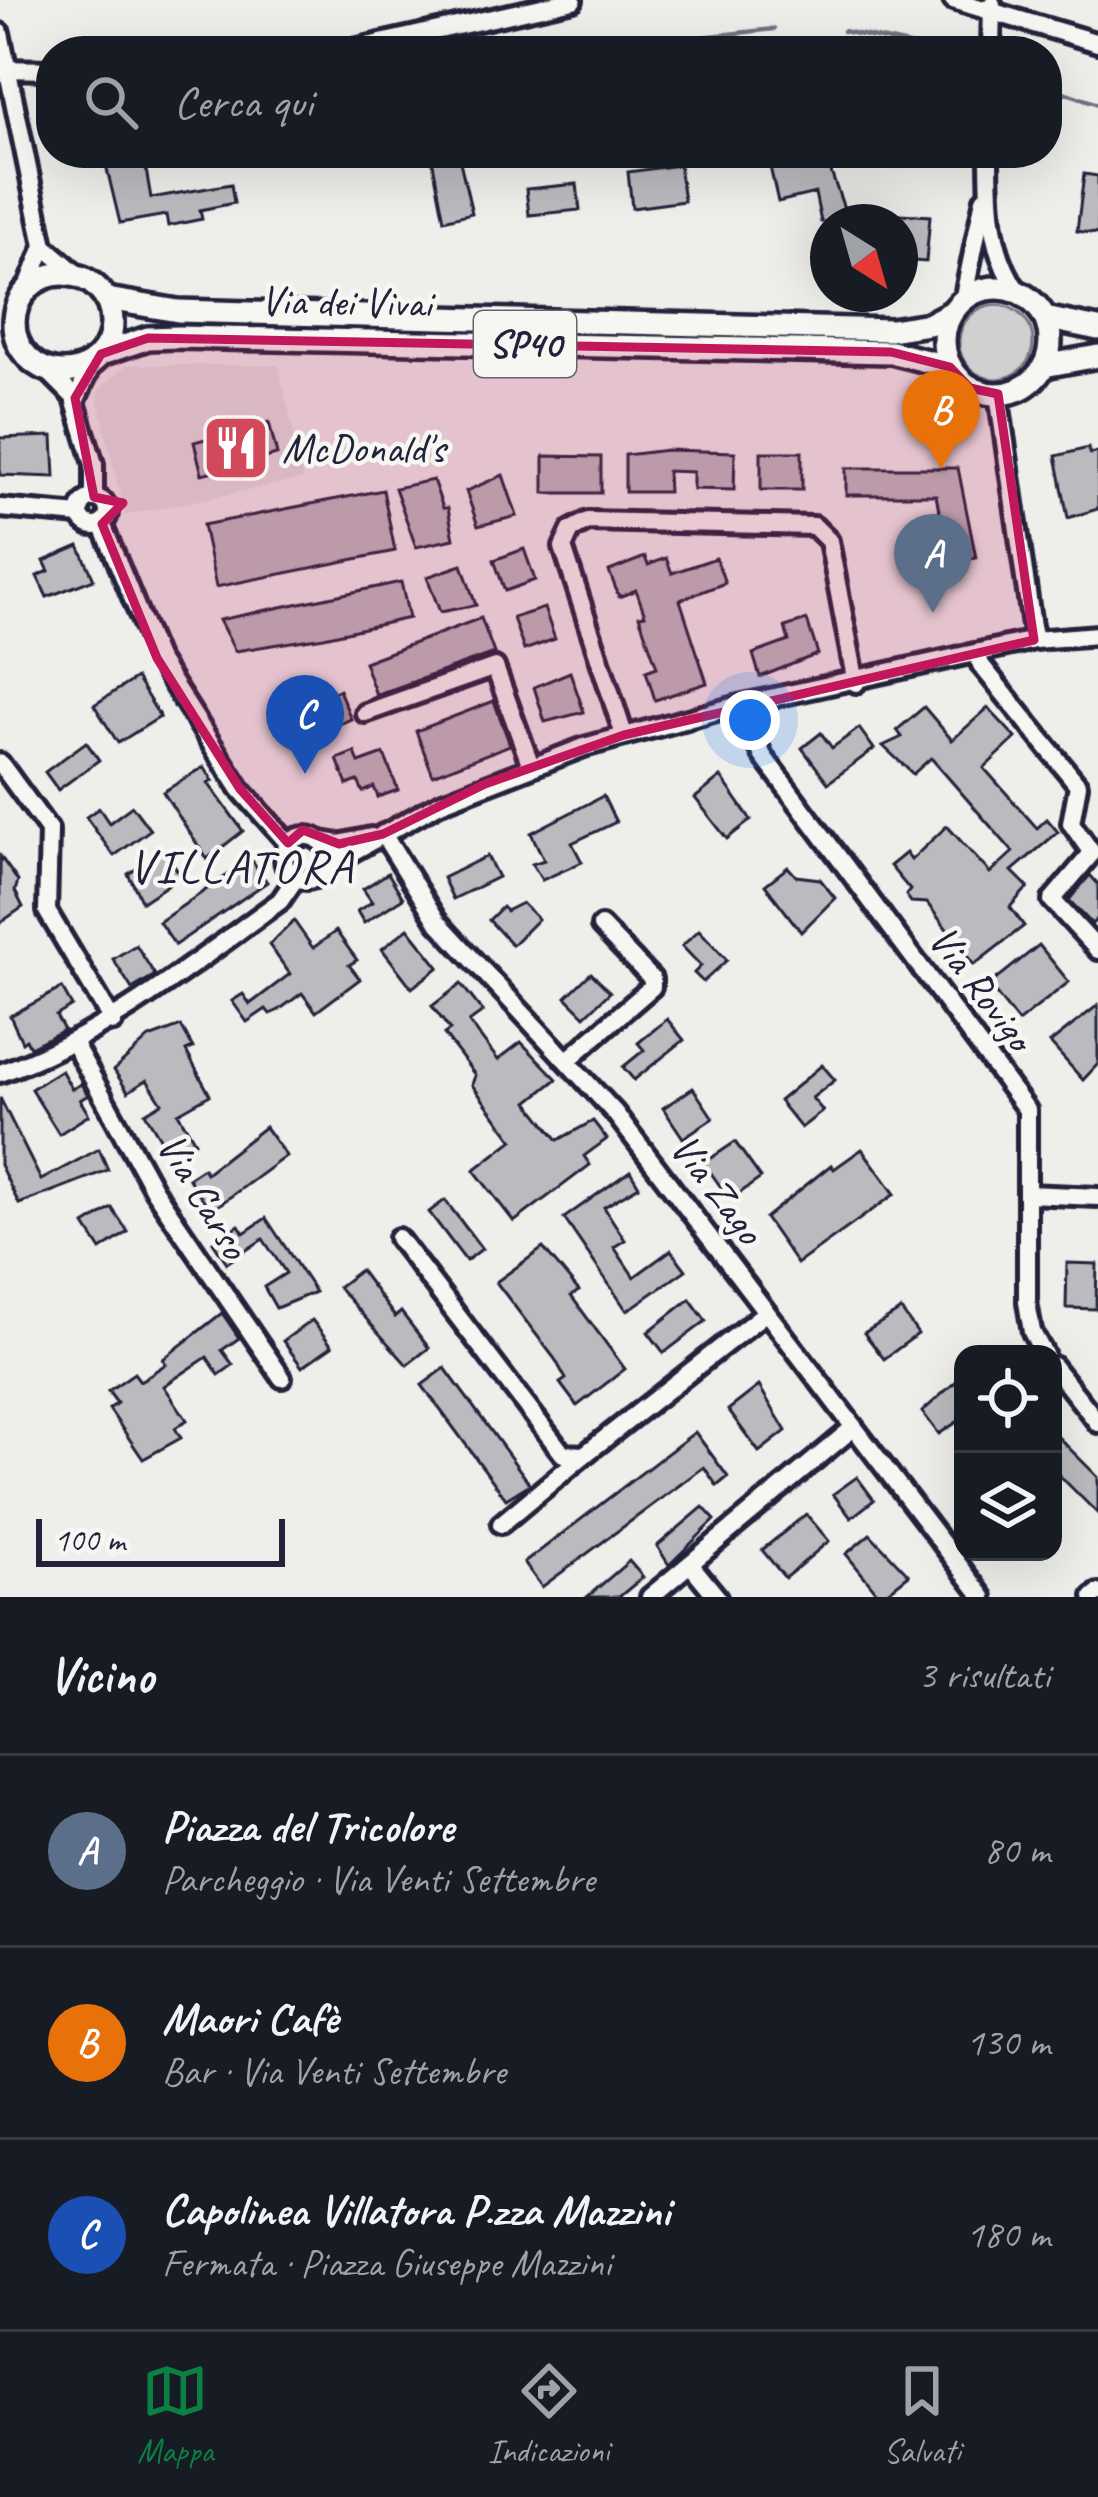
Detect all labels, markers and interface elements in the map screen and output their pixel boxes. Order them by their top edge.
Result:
search box [36,36,1062,168]
icon: search [78,69,144,135]
text: Cerca qui [174,74,313,131]
north arrow [810,204,918,312]
street label: Via dei Vivai [260,274,437,330]
road number: SP40 [474,311,576,377]
pin: B [902,370,980,469]
restaurant icon: McDonald's [201,413,271,483]
place label: McDonald's [282,422,449,475]
pin: A [894,514,972,613]
pin: C [266,675,344,774]
your location [720,690,780,750]
district label: VILLATORA [129,836,355,896]
street label: Via Rovigo [917,915,1048,1064]
street label: Via Zago [658,1123,777,1256]
street label: Via Carso [145,1124,262,1270]
map controls [954,1345,1062,1561]
button: locate [954,1345,1062,1453]
button: layers [954,1453,1062,1561]
scale bar [36,1513,285,1566]
text: 100 m [54,1519,125,1561]
text: Vicino [48,1643,153,1707]
text: 3 risultati [918,1651,1050,1700]
text: Piazza del Tricolore [162,1798,454,1855]
text: A [77,1826,97,1875]
text: 80 m [984,1826,1050,1875]
text: Parcheggio · Via Venti Settembre [162,1855,595,1904]
text: Maori Cafè [162,1990,337,2047]
text: B [77,2018,97,2067]
text: 130 m [966,2018,1050,2067]
text: Bar · Via Venti Settembre [162,2047,506,2096]
text: Capolinea Villatora P.zza Mazzini [162,2182,670,2239]
text: C [78,2210,96,2259]
text: 180 m [966,2210,1050,2259]
text: Fermata · Piazza Giuseppe Mazzini [162,2239,611,2288]
tab: Mappa [137,2358,214,2472]
tab: Indicazioni [488,2358,610,2472]
tab: Salvati [884,2358,961,2472]

